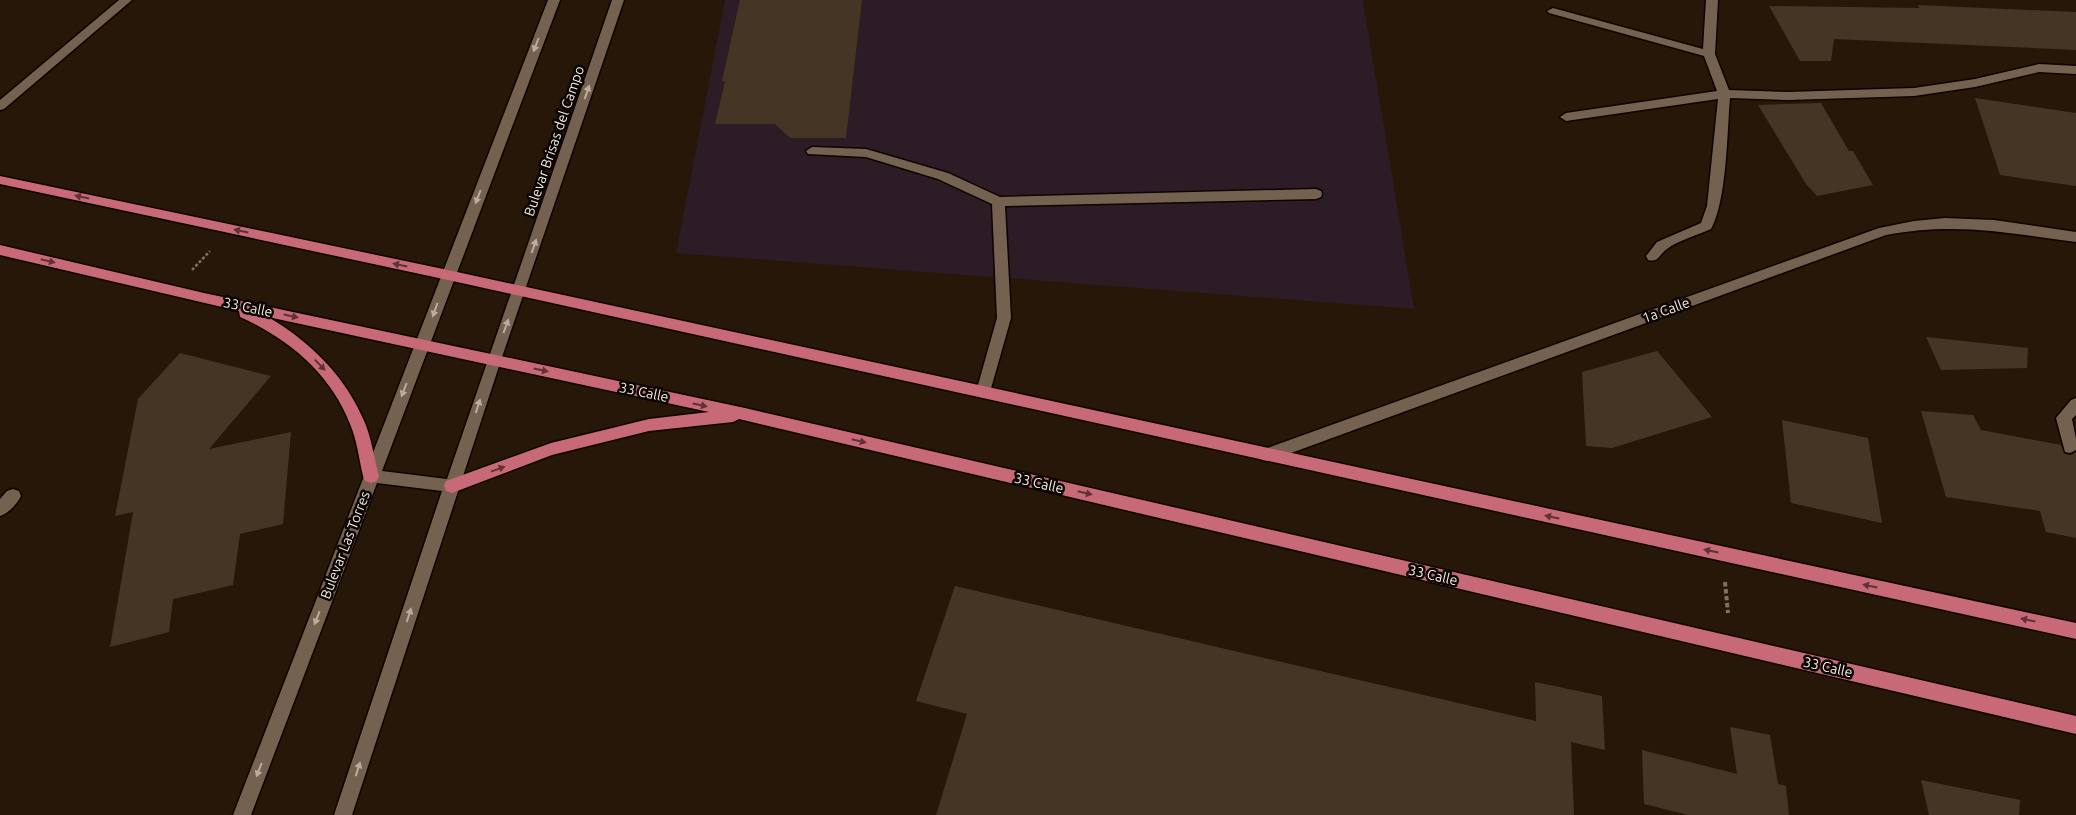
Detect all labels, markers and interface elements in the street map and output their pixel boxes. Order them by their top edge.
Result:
one-way arrow [532,38,539,53]
street label: Bulevar Brisas del Campo [521,64,587,218]
one-way arrow [583,84,591,99]
one-way arrow [474,190,482,205]
one-way arrow [74,193,90,201]
one-way arrow [232,227,248,235]
one-way arrow [531,238,539,253]
one-way arrow [40,257,55,265]
one-way arrow [392,261,407,269]
street label: 33 Calle [222,294,274,320]
street label: 1a Calle [1640,294,1692,326]
one-way arrow [431,302,438,317]
one-way arrow [284,312,299,320]
one-way arrow [502,318,510,333]
one-way arrow [314,359,326,371]
one-way arrow [534,366,549,374]
street label: 33 Calle [618,379,670,405]
one-way arrow [400,382,408,397]
one-way arrow [475,398,483,413]
one-way arrow [693,401,709,409]
one-way arrow [851,437,866,445]
one-way arrow [491,465,506,473]
street label: 33 Calle [1013,470,1065,496]
street label: Bulevar Las Torres [317,489,373,601]
one-way arrow [1077,489,1092,497]
one-way arrow [1544,513,1560,521]
one-way arrow [1703,547,1718,555]
street label: 33 Calle [1407,562,1459,588]
one-way arrow [1862,582,1877,590]
one-way arrow [406,607,414,622]
one-way arrow [313,611,321,626]
one-way arrow [2021,616,2036,624]
street label: 33 Calle [1802,654,1854,680]
one-way arrow [355,761,362,776]
one-way arrow [255,763,263,778]

